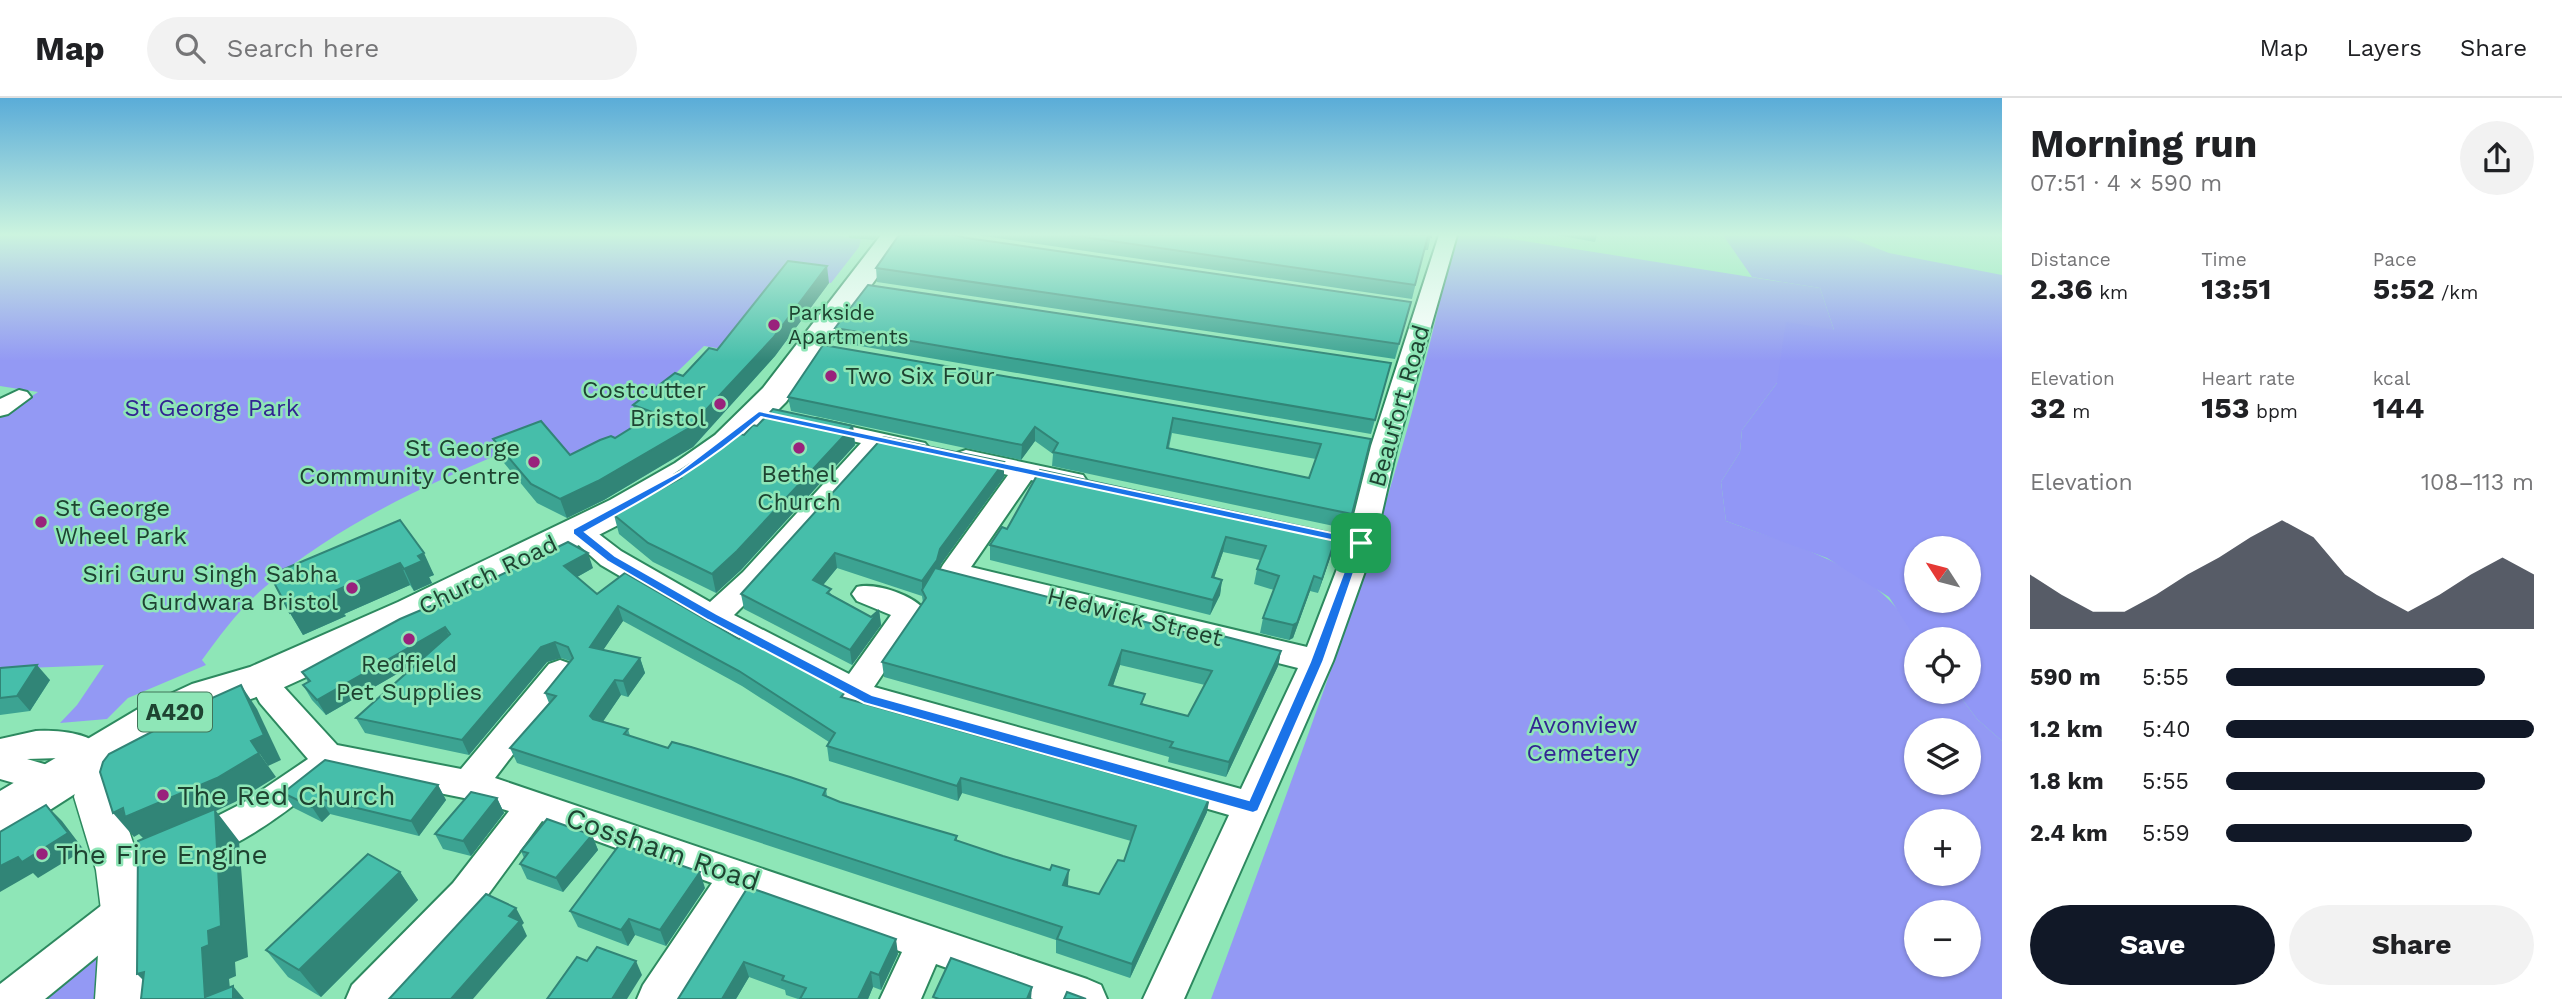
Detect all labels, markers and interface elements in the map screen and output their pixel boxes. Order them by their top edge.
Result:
search box [147,17,637,80]
text: Map [35,29,105,68]
icon: search [171,29,209,67]
text: Search here [227,33,379,63]
text: Map [2260,34,2308,62]
text: Layers [2346,34,2422,62]
text: Share [2460,34,2527,62]
button: share [2460,121,2534,195]
text: Morning run [2030,122,2257,166]
text: 07:51 · 4 × 590 m [2030,170,2222,197]
text: Distance [2030,248,2111,271]
text: Time [2201,248,2247,271]
text: Pace [2373,248,2417,271]
text: 2.36 [2030,271,2093,306]
text: 13:51 [2201,271,2272,306]
text: 5:52 [2373,271,2435,306]
text: km [2093,281,2128,304]
text: /km [2435,281,2478,304]
place label: Parkside Apartments [788,300,909,349]
marker: Parkside Apartments [766,317,782,333]
street label: Beaufort Road [1362,322,1436,490]
place label: Two Six Four [845,362,995,390]
text: Elevation [2030,367,2115,390]
text: Heart rate [2201,367,2295,390]
text: kcal [2373,367,2410,390]
marker: Two Six Four [823,368,839,384]
place label: Costcutter Bristol [582,376,707,432]
text: 32 [2030,390,2066,425]
text: 153 [2201,390,2250,425]
text: 144 [2373,390,2424,425]
park label: St George Park [125,394,300,422]
marker: Costcutter Bristol [712,396,728,412]
text: m [2066,400,2090,423]
text: bpm [2250,400,2298,423]
place label: St George Community Centre [299,434,520,490]
marker: Bethel Church [791,440,807,456]
marker: St George Community Centre [526,454,542,470]
place label: Bethel Church [757,460,841,516]
text: Elevation [2030,469,2133,496]
text: 108–113 m [2421,469,2534,496]
place label: St George Wheel Park [55,494,187,550]
pin [1331,513,1391,573]
marker: St George Wheel Park [33,514,49,530]
icon: arrive [1342,524,1380,562]
street label: Church Road [414,529,562,621]
north arrow [1904,536,1981,612]
map controls [1904,536,1981,977]
place label: Siri Guru Singh Sabha Gurdwara Bristol [82,560,339,616]
marker: Siri Guru Singh Sabha Gurdwara Bristol [344,580,360,596]
street label: Hedwick Street [1044,582,1226,652]
button: locate [1904,627,1981,704]
marker: Redfield Pet Supplies [401,631,417,647]
place label: Redfield Pet Supplies [336,650,482,706]
text: 590 m [2030,664,2101,691]
text: 5:55 [2142,664,2189,691]
road number: A420 [138,692,212,732]
park label: Avonview Cemetery [1527,711,1640,767]
text: 1.2 km [2030,716,2103,743]
text: 5:40 [2142,716,2191,743]
button: layers [1904,718,1981,795]
text: 1.8 km [2030,768,2104,795]
text: 5:55 [2142,768,2189,795]
place label: The Red Church [177,779,396,812]
marker: The Red Church [155,787,171,803]
street label: Cossham Road [561,801,764,898]
button: + [1904,809,1981,886]
text: 2.4 km [2030,820,2108,847]
text: 5:59 [2142,820,2190,847]
place label: The Fire Engine [56,838,268,871]
marker: The Fire Engine [34,846,50,862]
button: − [1904,900,1981,977]
button: Save [2030,905,2275,985]
button: Share [2289,905,2534,985]

